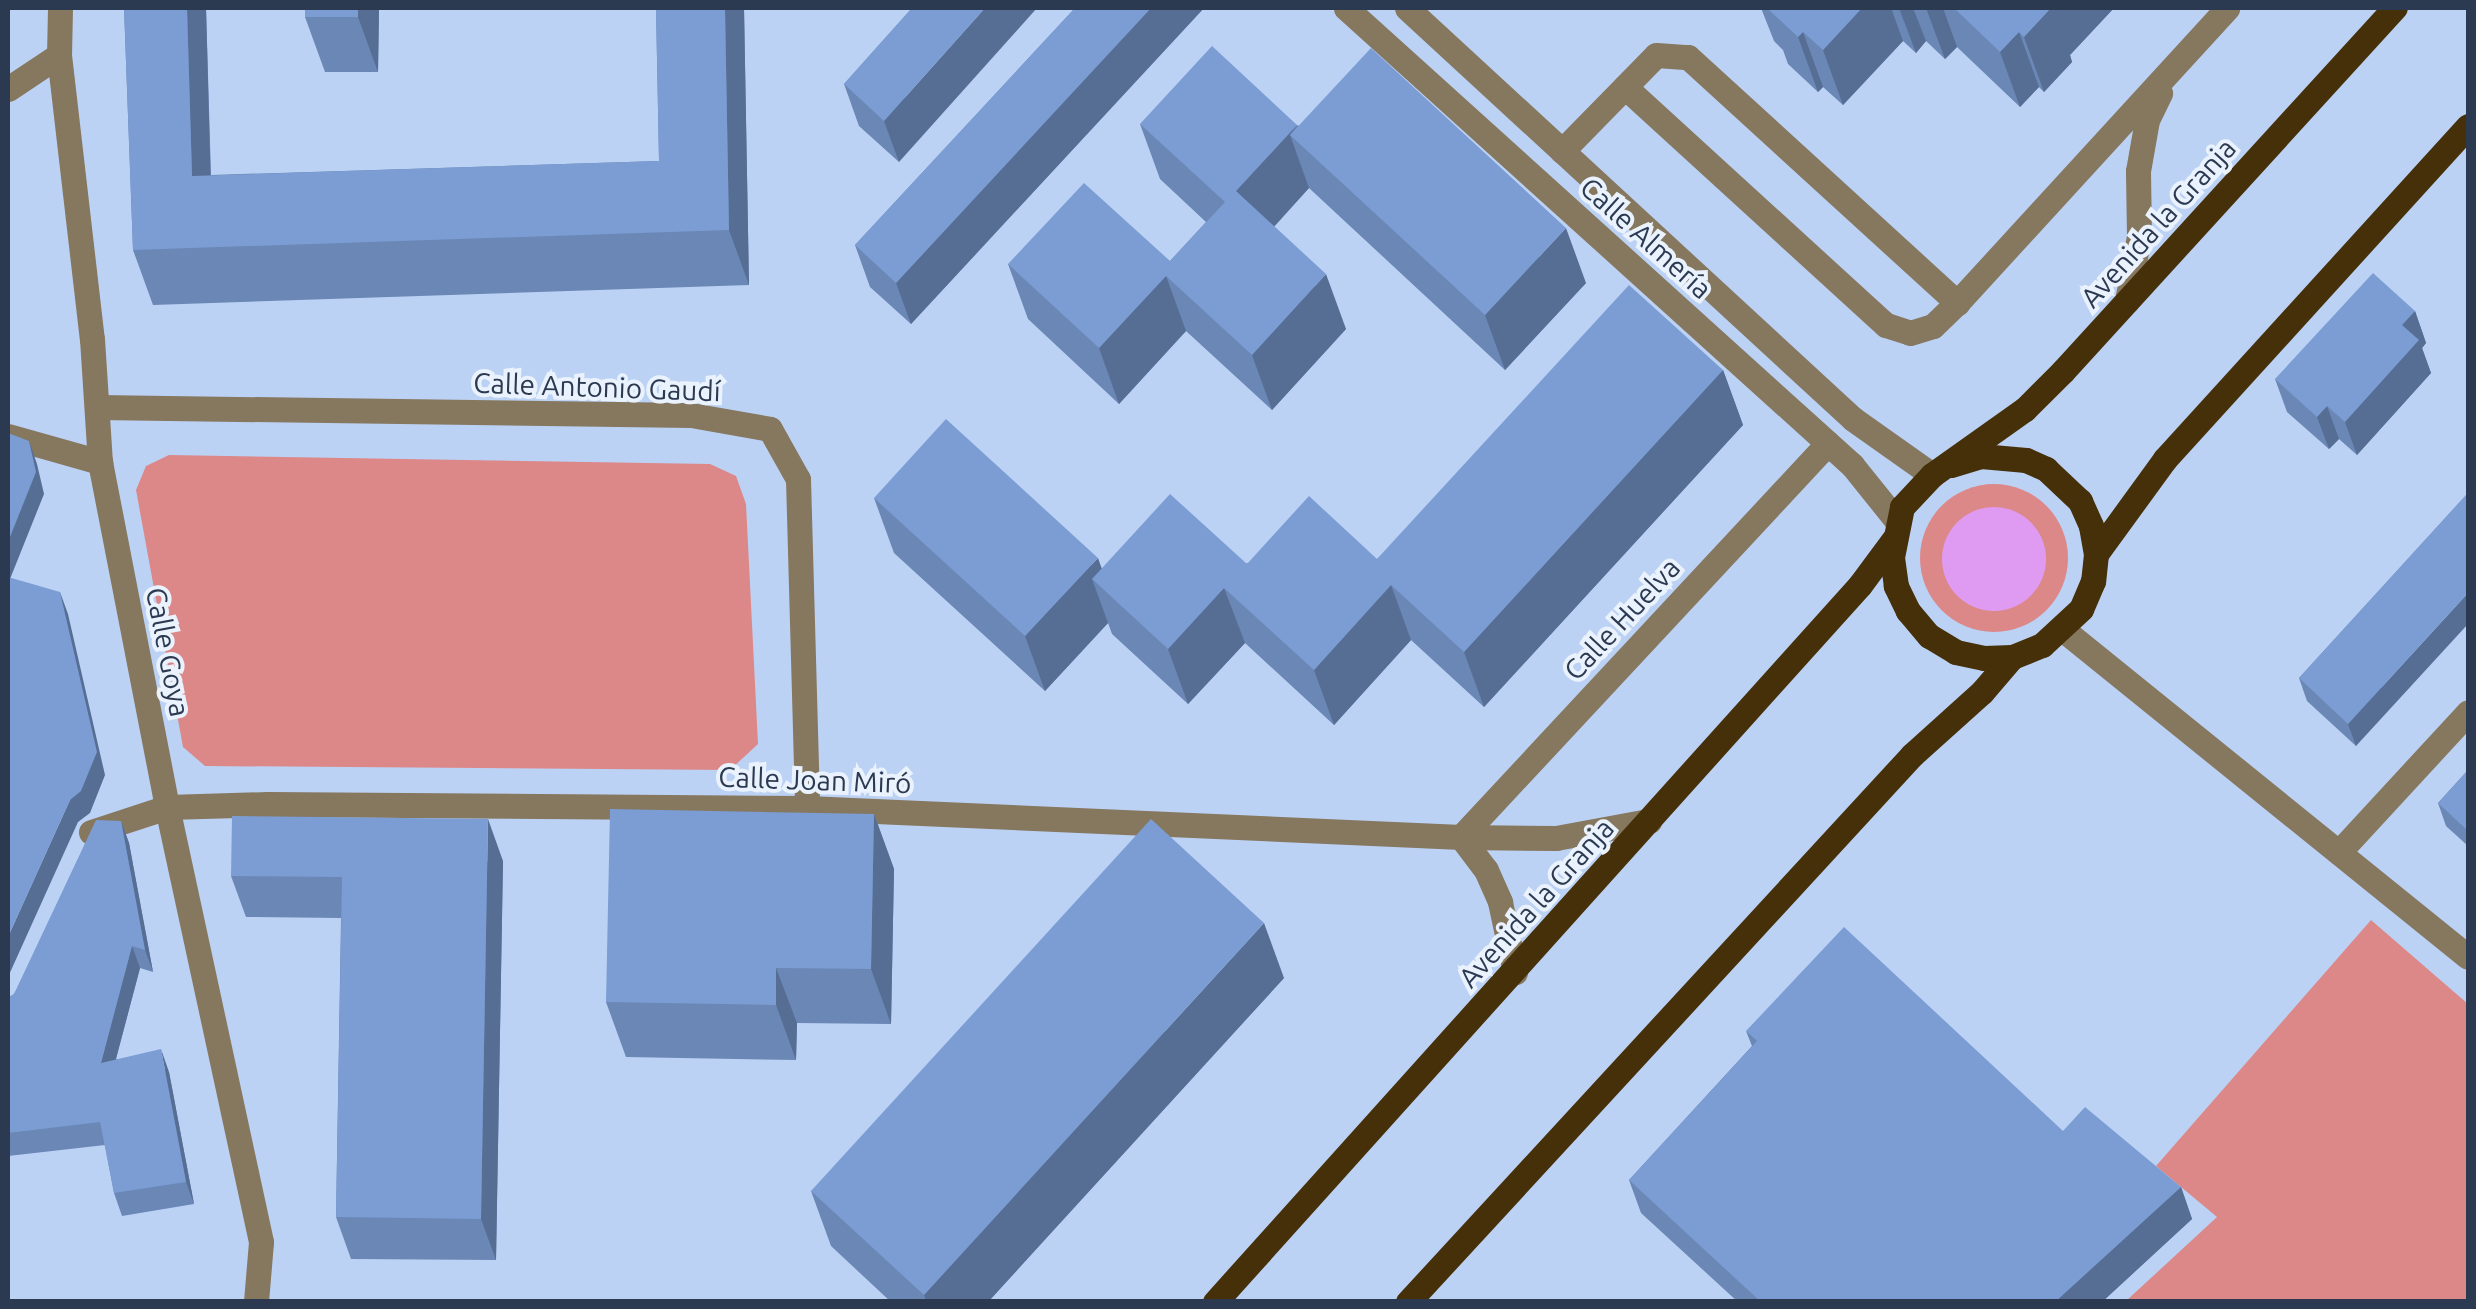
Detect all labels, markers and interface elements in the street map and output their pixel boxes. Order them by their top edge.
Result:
street label: Avenida la Granja [2073,132,2243,314]
street label: Calle Almería [1573,170,1719,306]
street label: Calle Antonio Gaudí [473,366,721,408]
street label: Calle Huelva [1557,551,1687,687]
street label: Calle Goya [139,585,197,719]
street label: Calle Joan Miró [718,760,912,800]
street label: Avenida la Granja [1451,812,1621,994]

